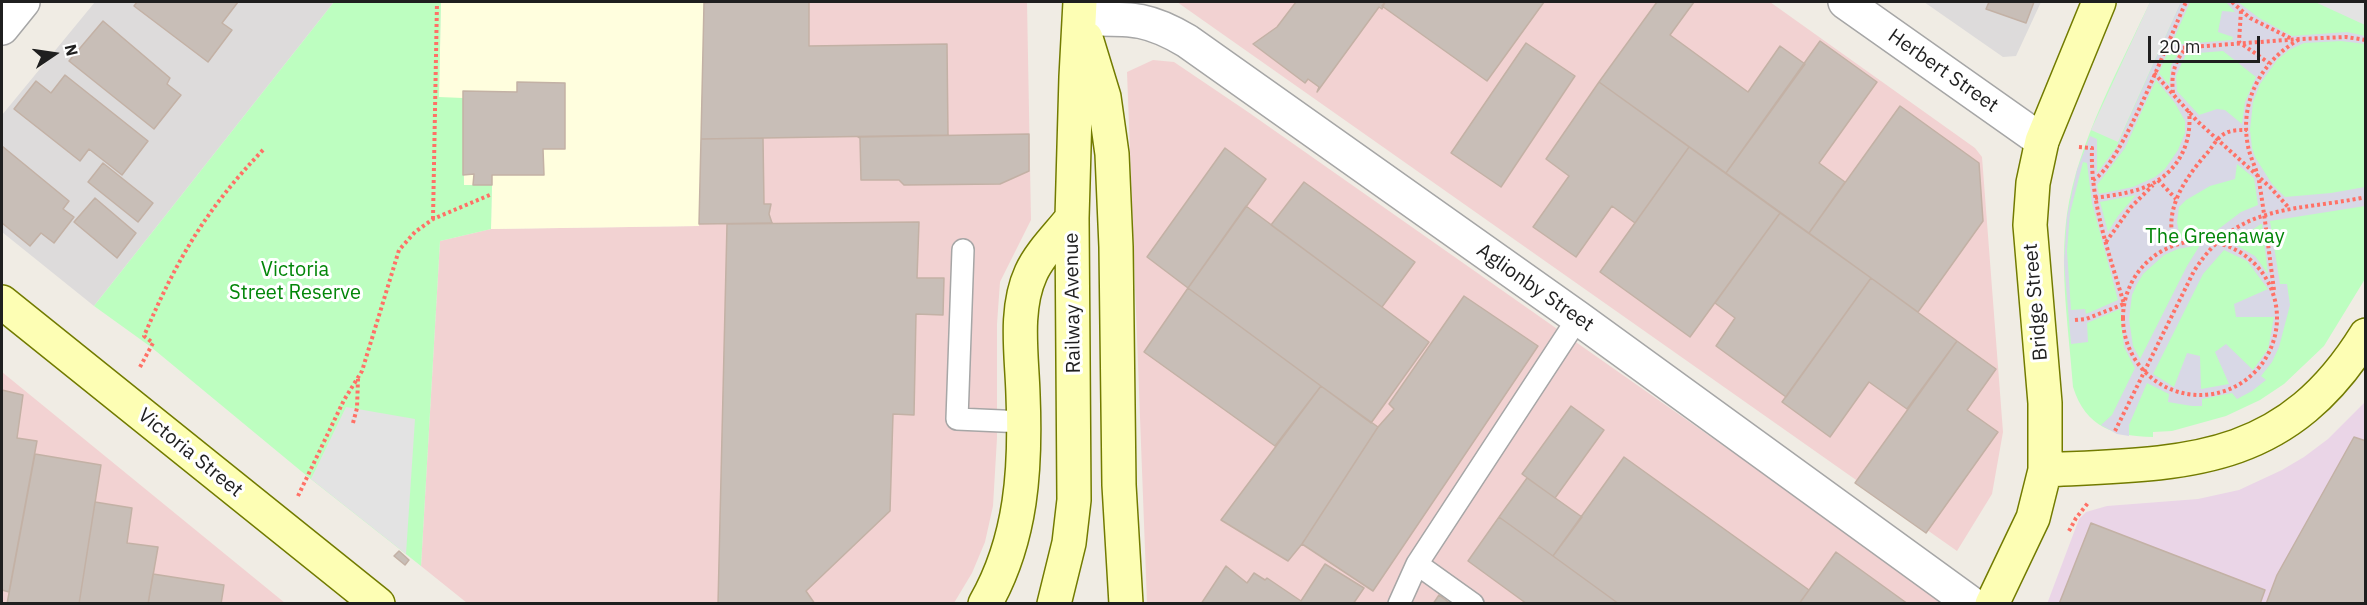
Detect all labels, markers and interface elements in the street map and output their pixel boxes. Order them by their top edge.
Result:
north arrow [24,24,84,84]
street label: Herbert Street [1883,24,2003,118]
scale bar [2151,24,2264,62]
text: 20 m [2159,35,2201,58]
text: N [60,42,83,58]
park label: The Greenaway [2145,225,2285,249]
street label: Railway Avenue [1060,232,1086,374]
street label: Aglionby Street [1472,239,1598,337]
street label: Bridge Street [2019,242,2053,362]
park label: Victoria Street Reserve [229,258,361,305]
street label: Victoria Street [133,403,247,503]

